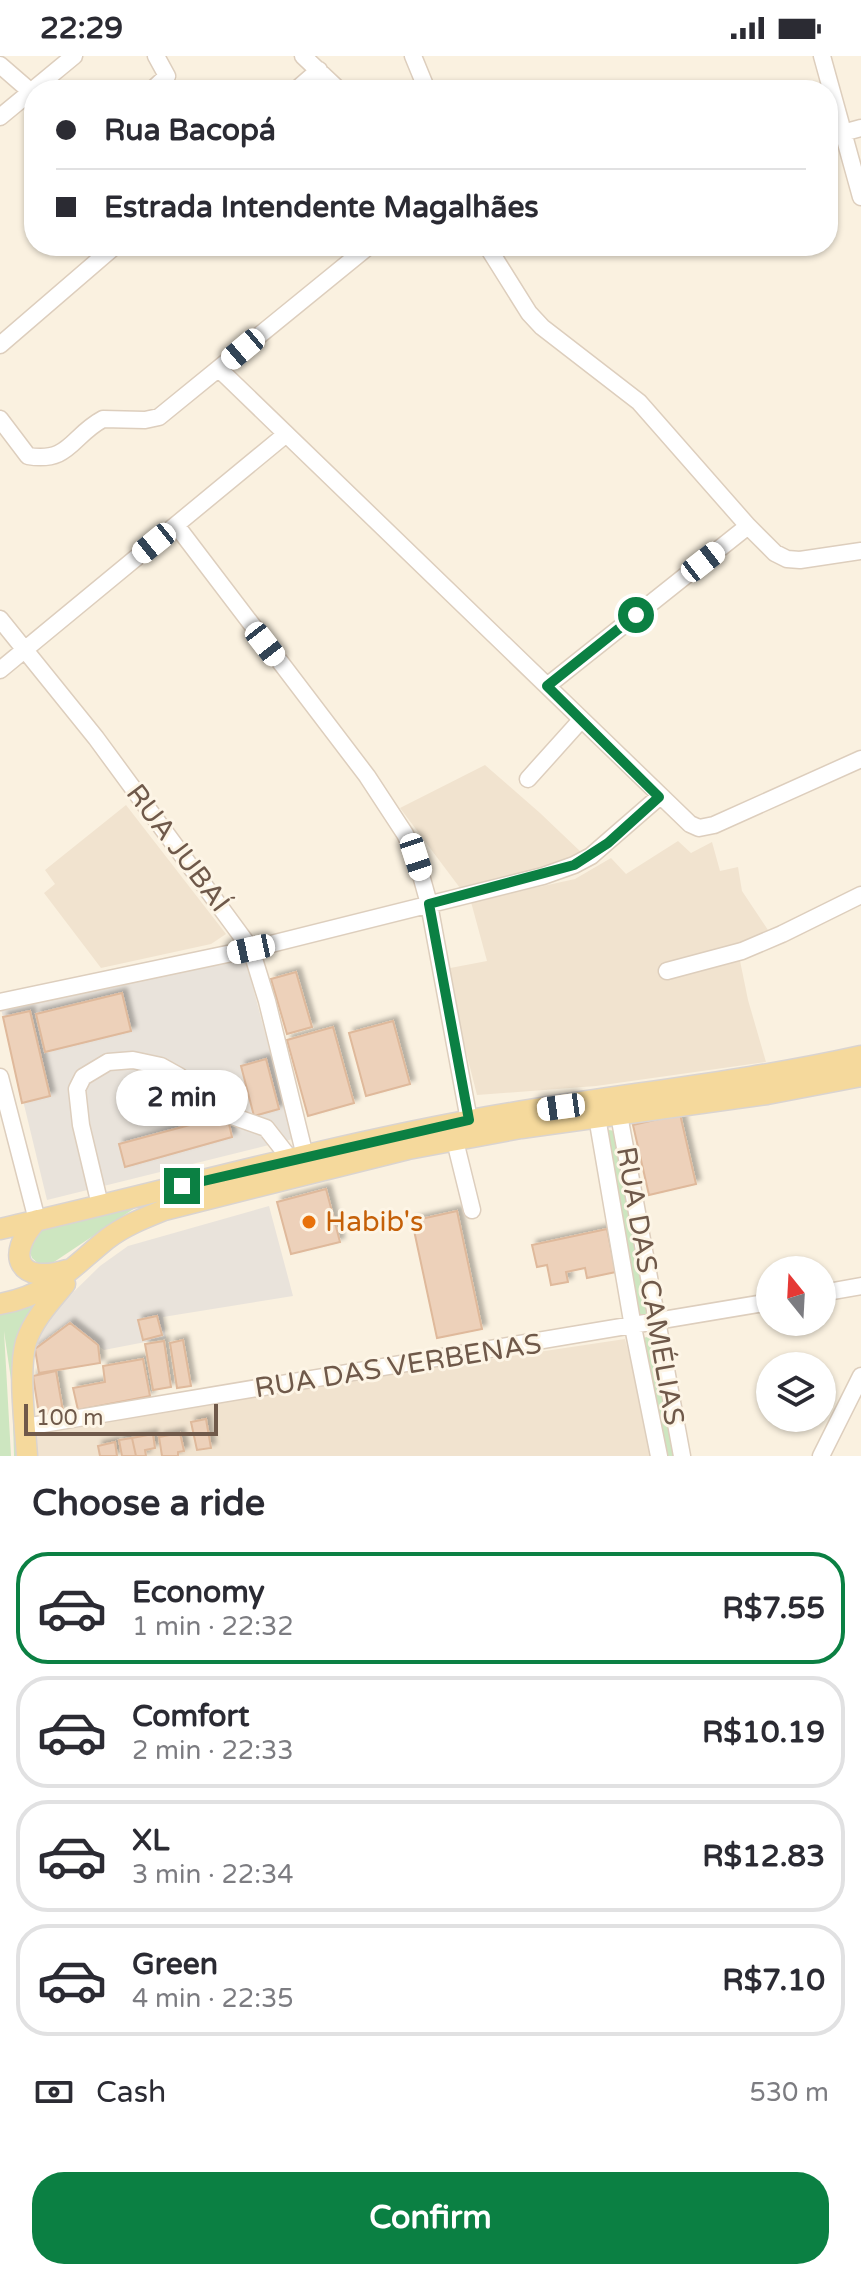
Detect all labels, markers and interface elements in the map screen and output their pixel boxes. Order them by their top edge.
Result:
text: 22:29 [40,10,123,47]
text: Rua Bacopá [104,112,276,149]
text: Estrada Intendente Magalhães [104,189,539,226]
car [217,324,269,374]
car [128,519,180,567]
car [677,538,729,586]
route start [618,597,654,633]
car [241,618,289,670]
street label: RUA JUBAÍ [119,777,237,919]
car [397,830,435,884]
car [225,932,277,966]
callout: 2 min [116,1070,248,1126]
text: 2 min [147,1082,217,1113]
car [536,1092,586,1122]
street label: RUA DAS CAMÉLIAS [609,1144,691,1428]
route end [164,1168,200,1204]
place label: Habib's [325,1205,423,1239]
marker: Habib's [300,1213,318,1231]
north arrow [756,1256,836,1336]
map controls [756,1256,836,1432]
street label: RUA DAS VERBENAS [252,1327,544,1405]
button: layers [756,1352,836,1432]
scale bar [24,1400,218,1436]
text: 100 m [36,1405,103,1431]
text: Choose a ride [32,1482,265,1525]
icon: car [36,1572,108,1644]
text: Economy [132,1574,265,1611]
text: R$7.55 [722,1590,825,1627]
text: 1 min · 22:32 [132,1611,294,1642]
icon: car [36,1696,108,1768]
text: Comfort [132,1698,250,1735]
text: R$10.19 [702,1714,825,1751]
text: 2 min · 22:33 [132,1735,294,1766]
icon: car [36,1820,108,1892]
text: XL [132,1822,169,1859]
text: R$12.83 [702,1838,825,1875]
text: 3 min · 22:34 [132,1859,294,1890]
icon: car [36,1944,108,2016]
text: Green [132,1946,218,1983]
text: R$7.10 [722,1962,825,1999]
text: 4 min · 22:35 [132,1983,294,2014]
icon: cash [32,2070,76,2114]
text: Cash [96,2074,166,2111]
text: 530 m [749,2077,829,2108]
button: Confirm [32,2172,829,2264]

